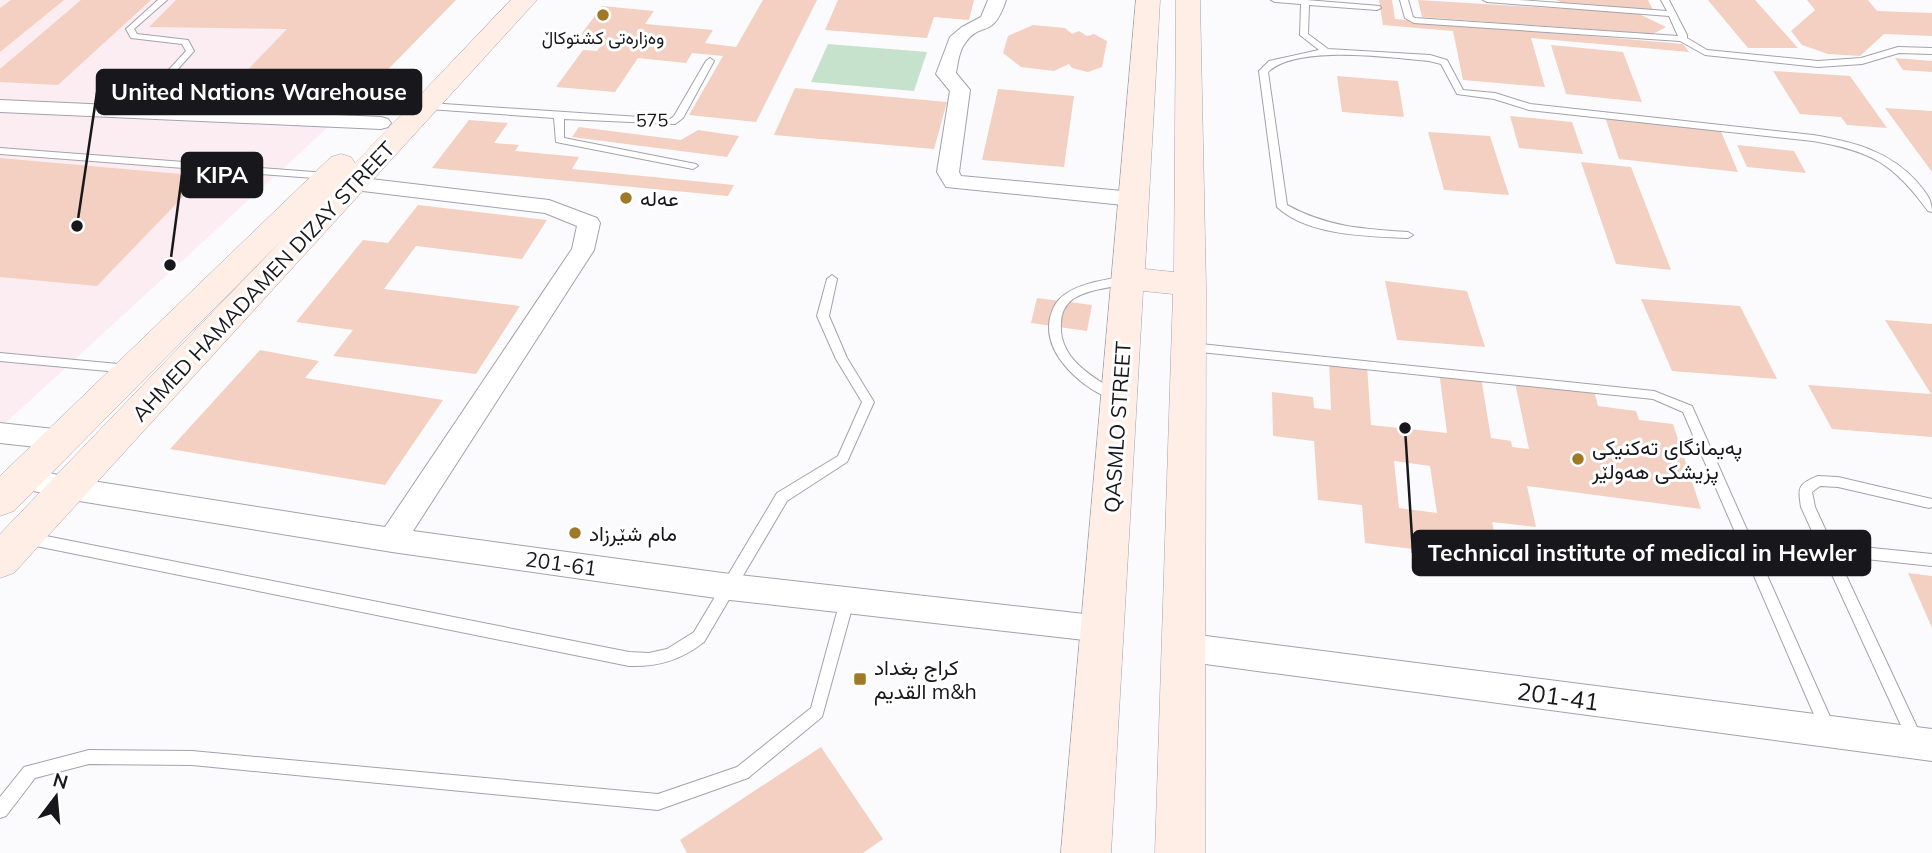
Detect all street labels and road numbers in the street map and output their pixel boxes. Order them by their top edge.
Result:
street label: 575 [636,108,669,132]
street label: AHMED HAMADAMEN DIZAY STREET [126,135,400,426]
street label: QASMLO STREET [1098,340,1136,514]
street label: 201-61 [524,545,598,581]
street label: 201-41 [1515,675,1601,717]

